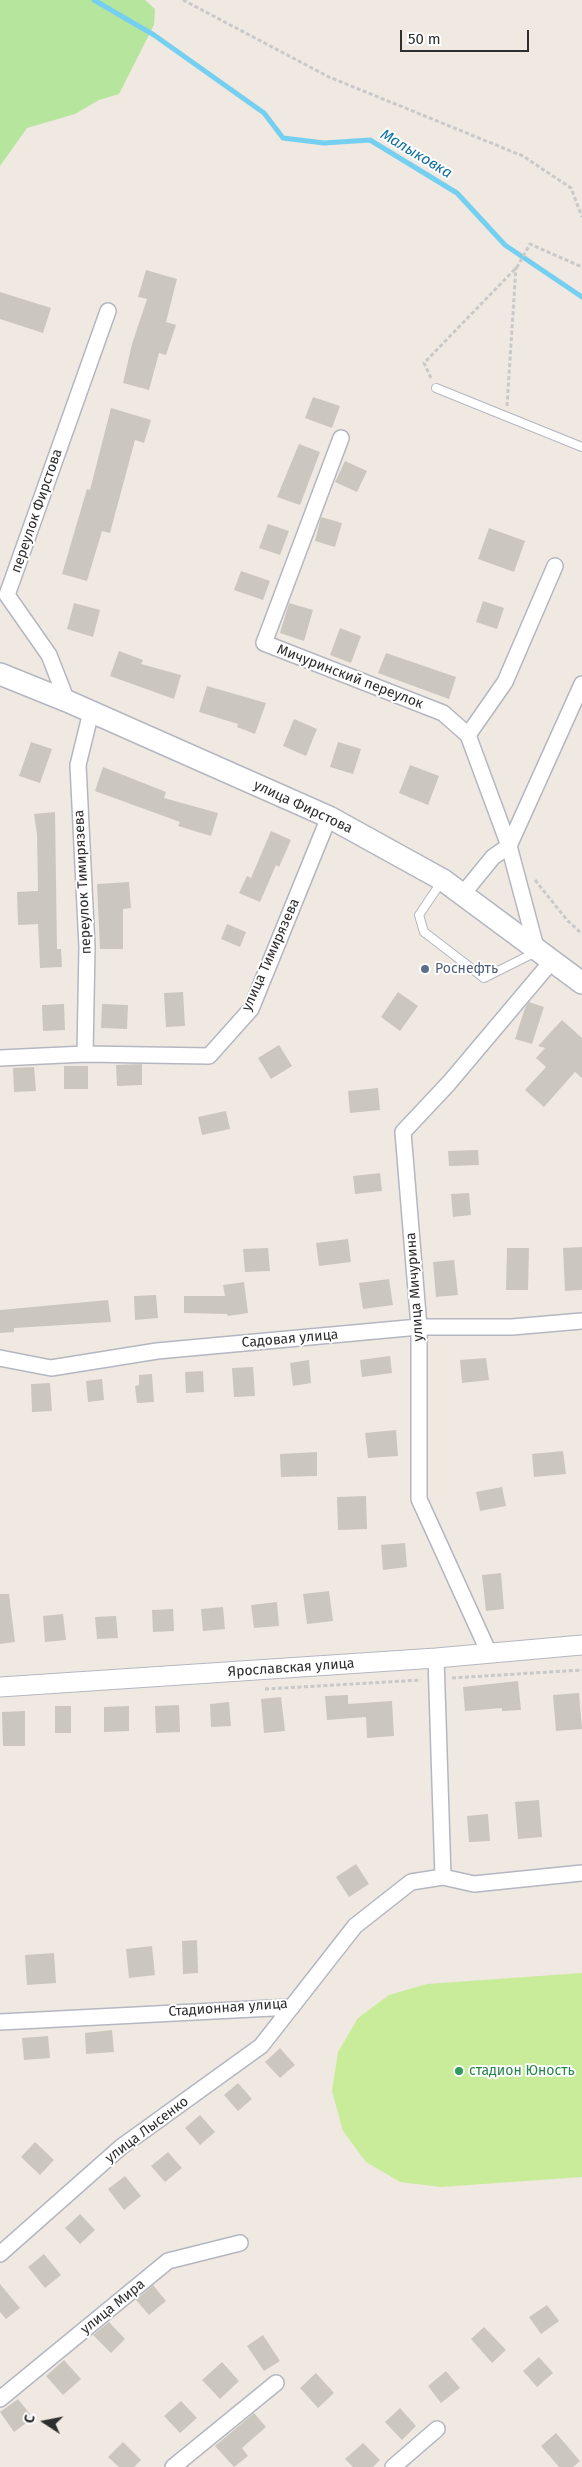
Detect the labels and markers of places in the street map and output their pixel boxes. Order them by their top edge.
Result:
place label: Роснефть [435,961,498,977]
marker: Роснефть [419,963,431,975]
place label: стадион Юность [469,2063,575,2079]
marker: стадион Юность [453,2065,465,2077]

